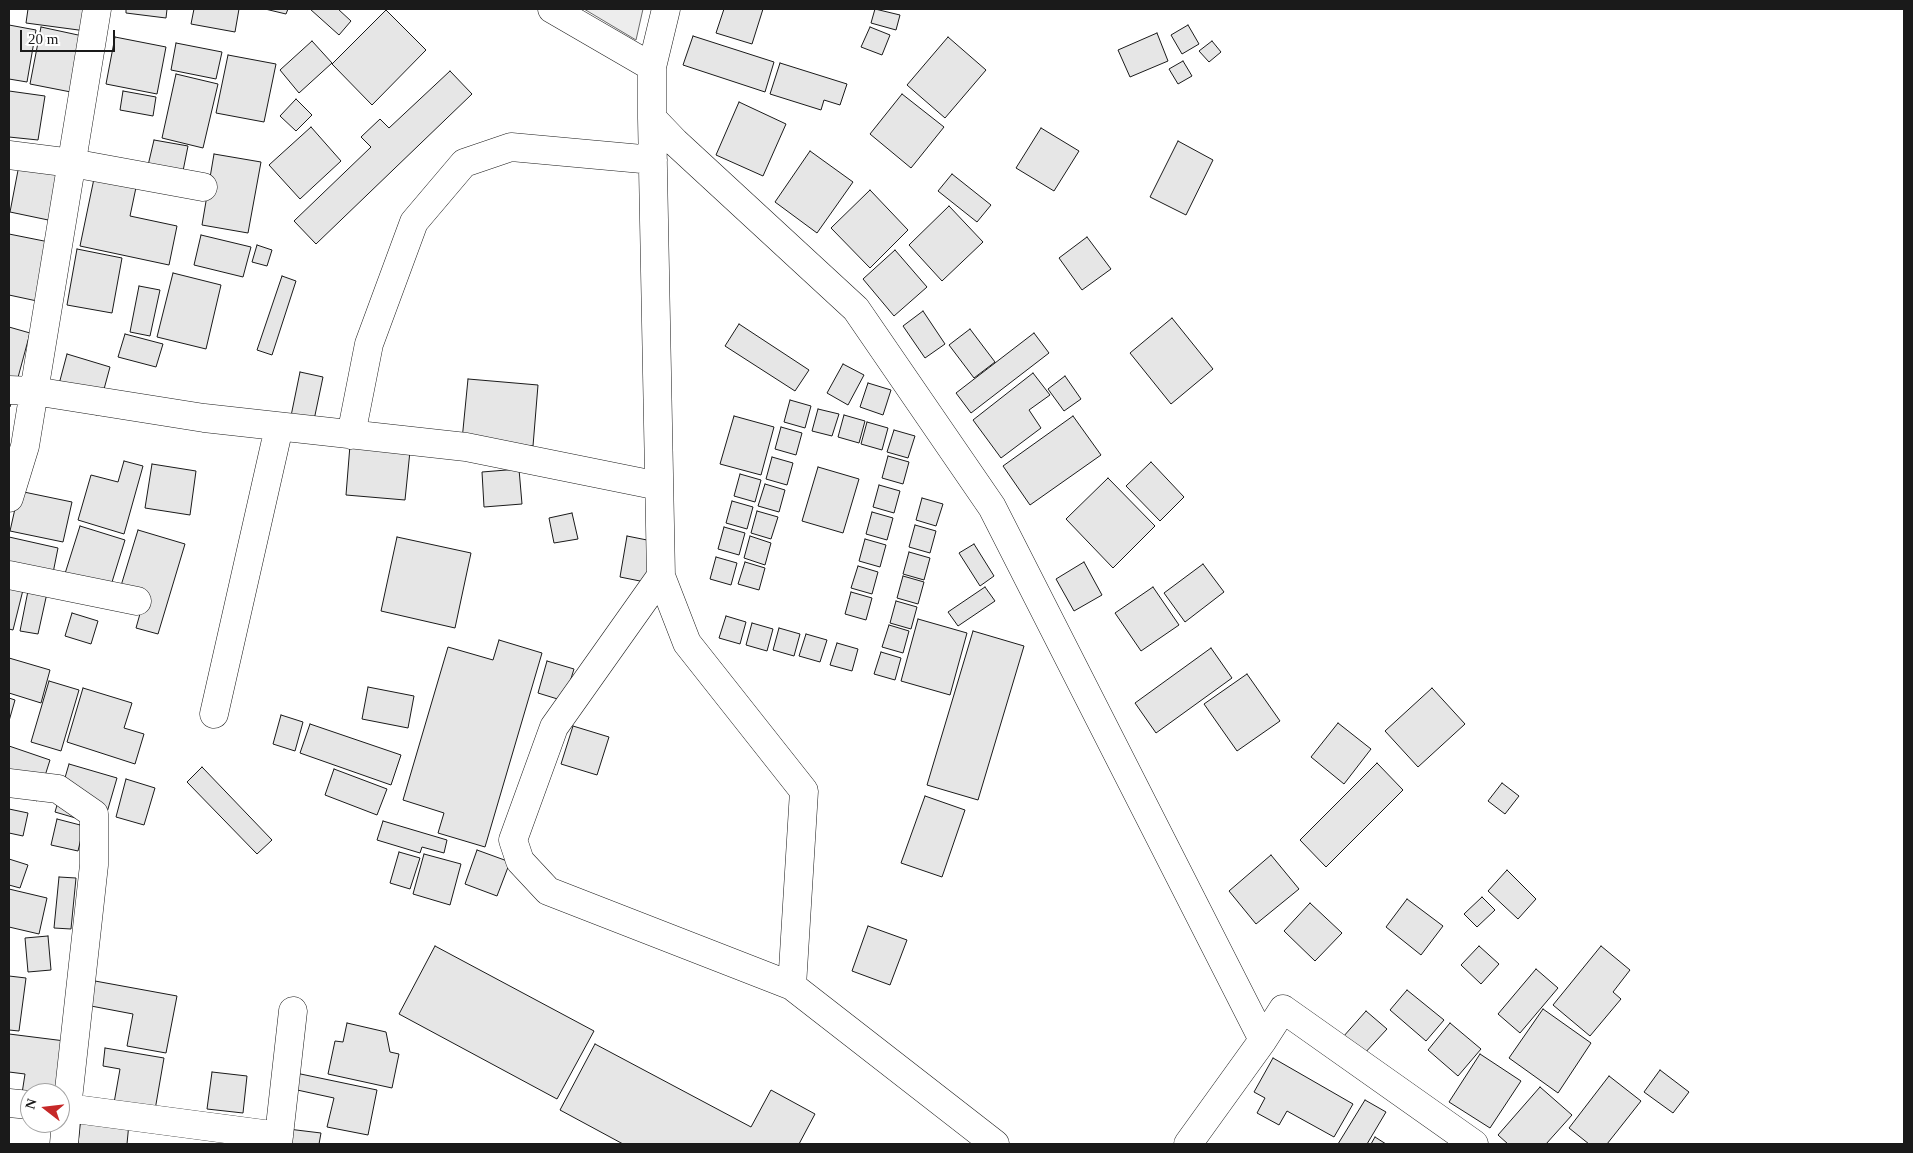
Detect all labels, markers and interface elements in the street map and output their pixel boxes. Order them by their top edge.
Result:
scale bar [22,20,118,52]
text: 20 m [28,31,58,47]
north arrow [20,1083,70,1133]
text: N [22,1097,40,1111]

